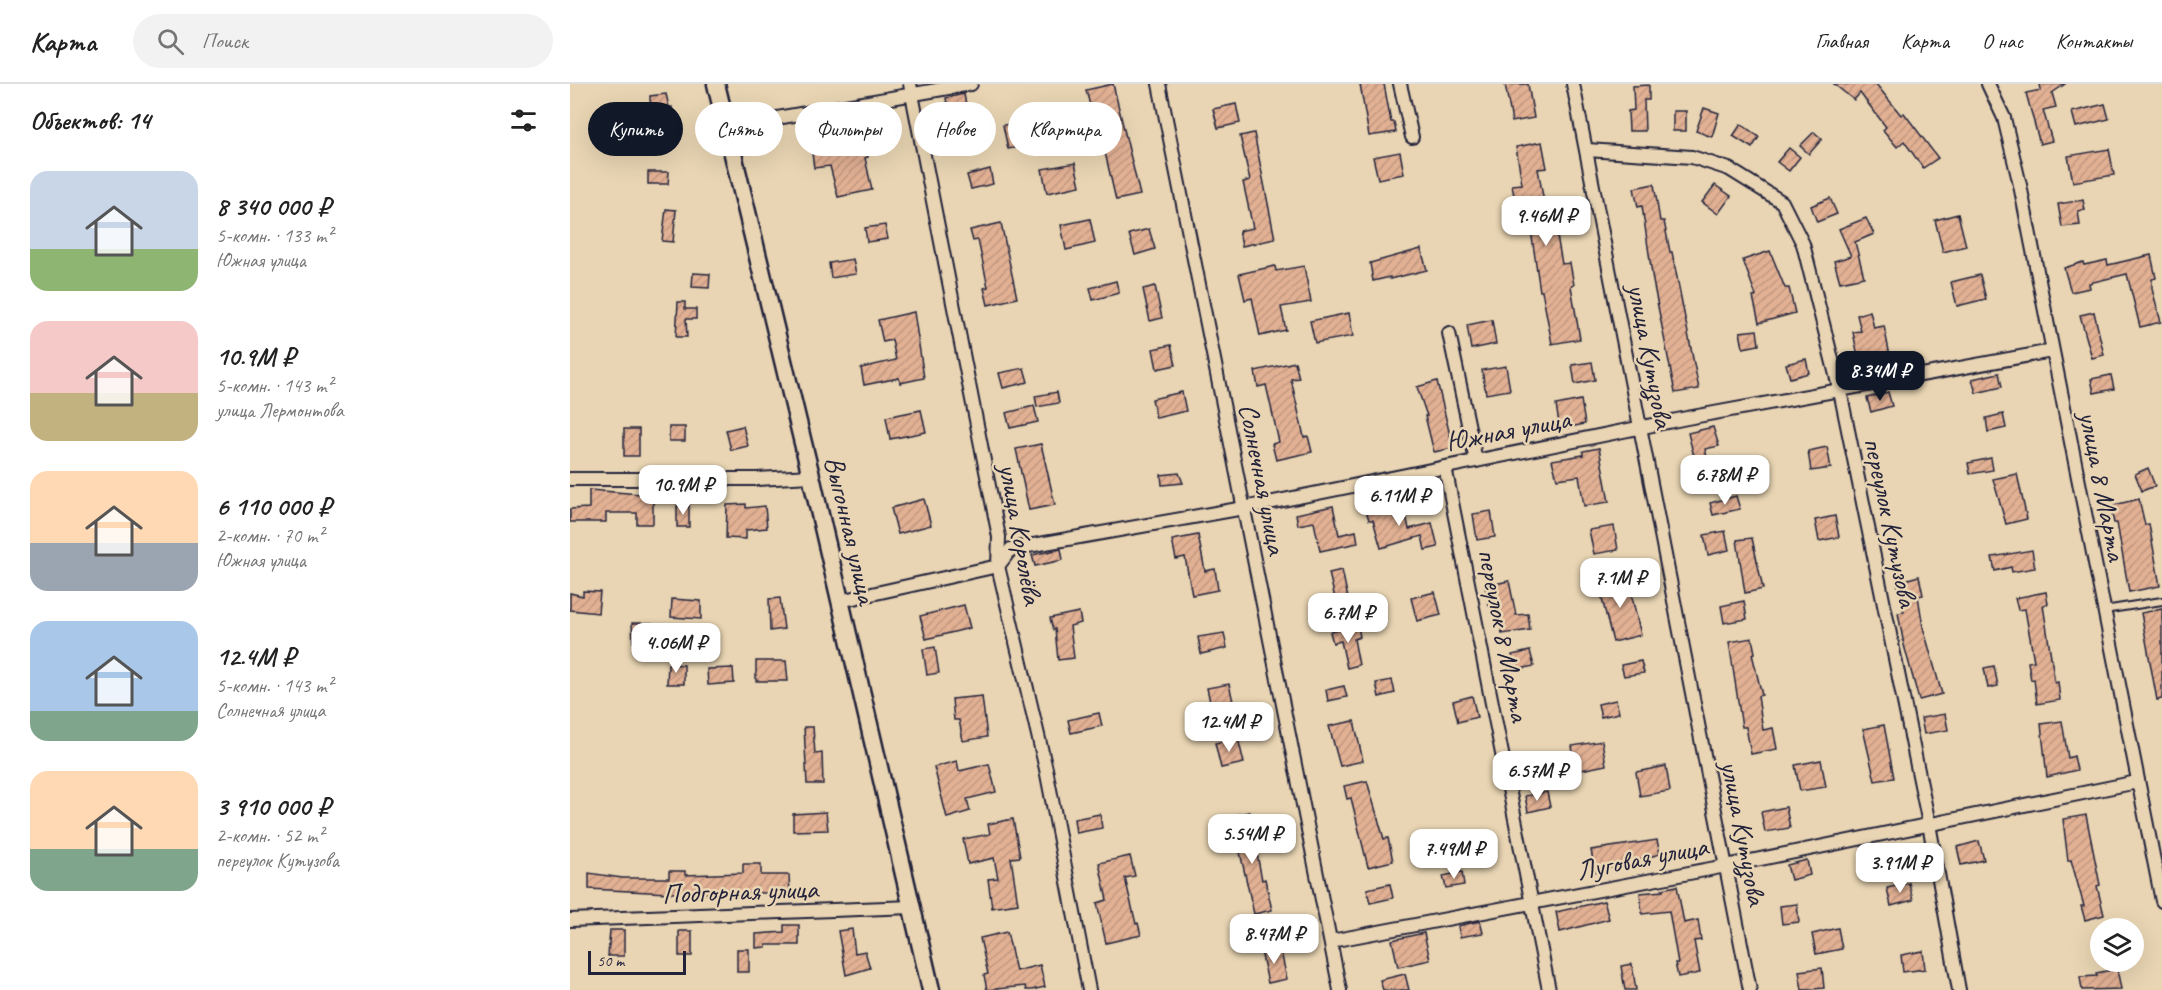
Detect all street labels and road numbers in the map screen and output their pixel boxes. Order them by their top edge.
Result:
street label: улица Кутузова [1619,279,1682,433]
street label: Южная улица [1443,400,1575,459]
street label: Солнечная улица [1231,401,1295,559]
street label: улица 8 Марта [2071,406,2135,565]
street label: переулок Кутузова [1856,434,1926,612]
street label: Выгонная улица [817,453,886,610]
street label: улица Королёва [991,459,1051,609]
street label: переулок 8 Марта [1470,546,1538,726]
street label: улица Кутузова [1712,756,1775,910]
street label: Луговая улица [1573,828,1712,888]
street label: Подгорная улица [662,871,820,911]

